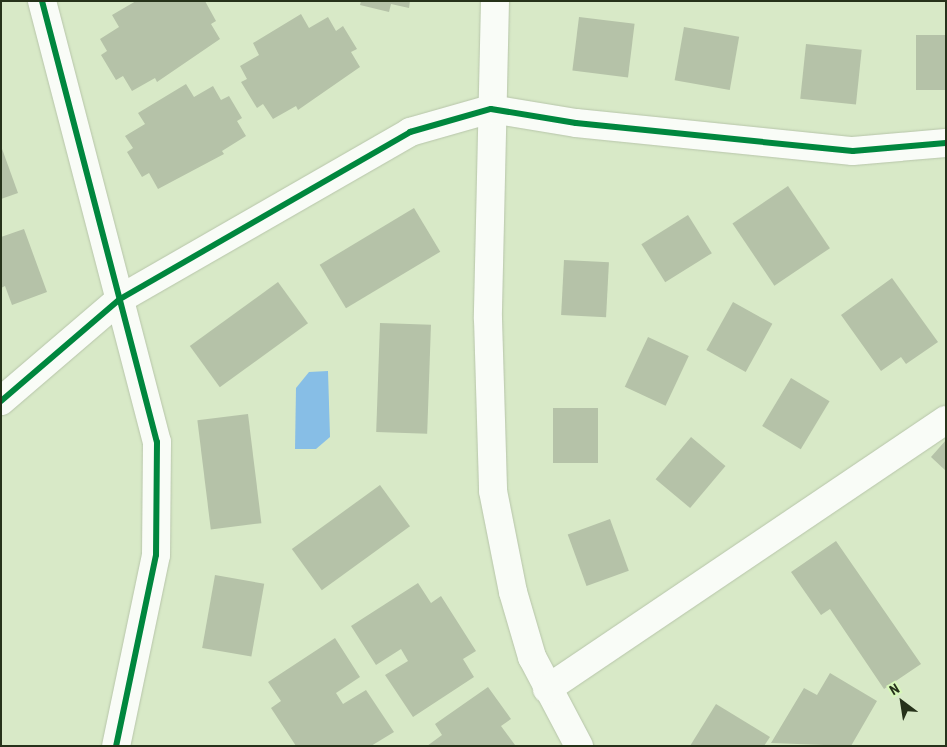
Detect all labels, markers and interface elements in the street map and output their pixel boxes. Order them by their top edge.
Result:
north arrow [877,677,927,727]
text: N [886,680,902,698]

